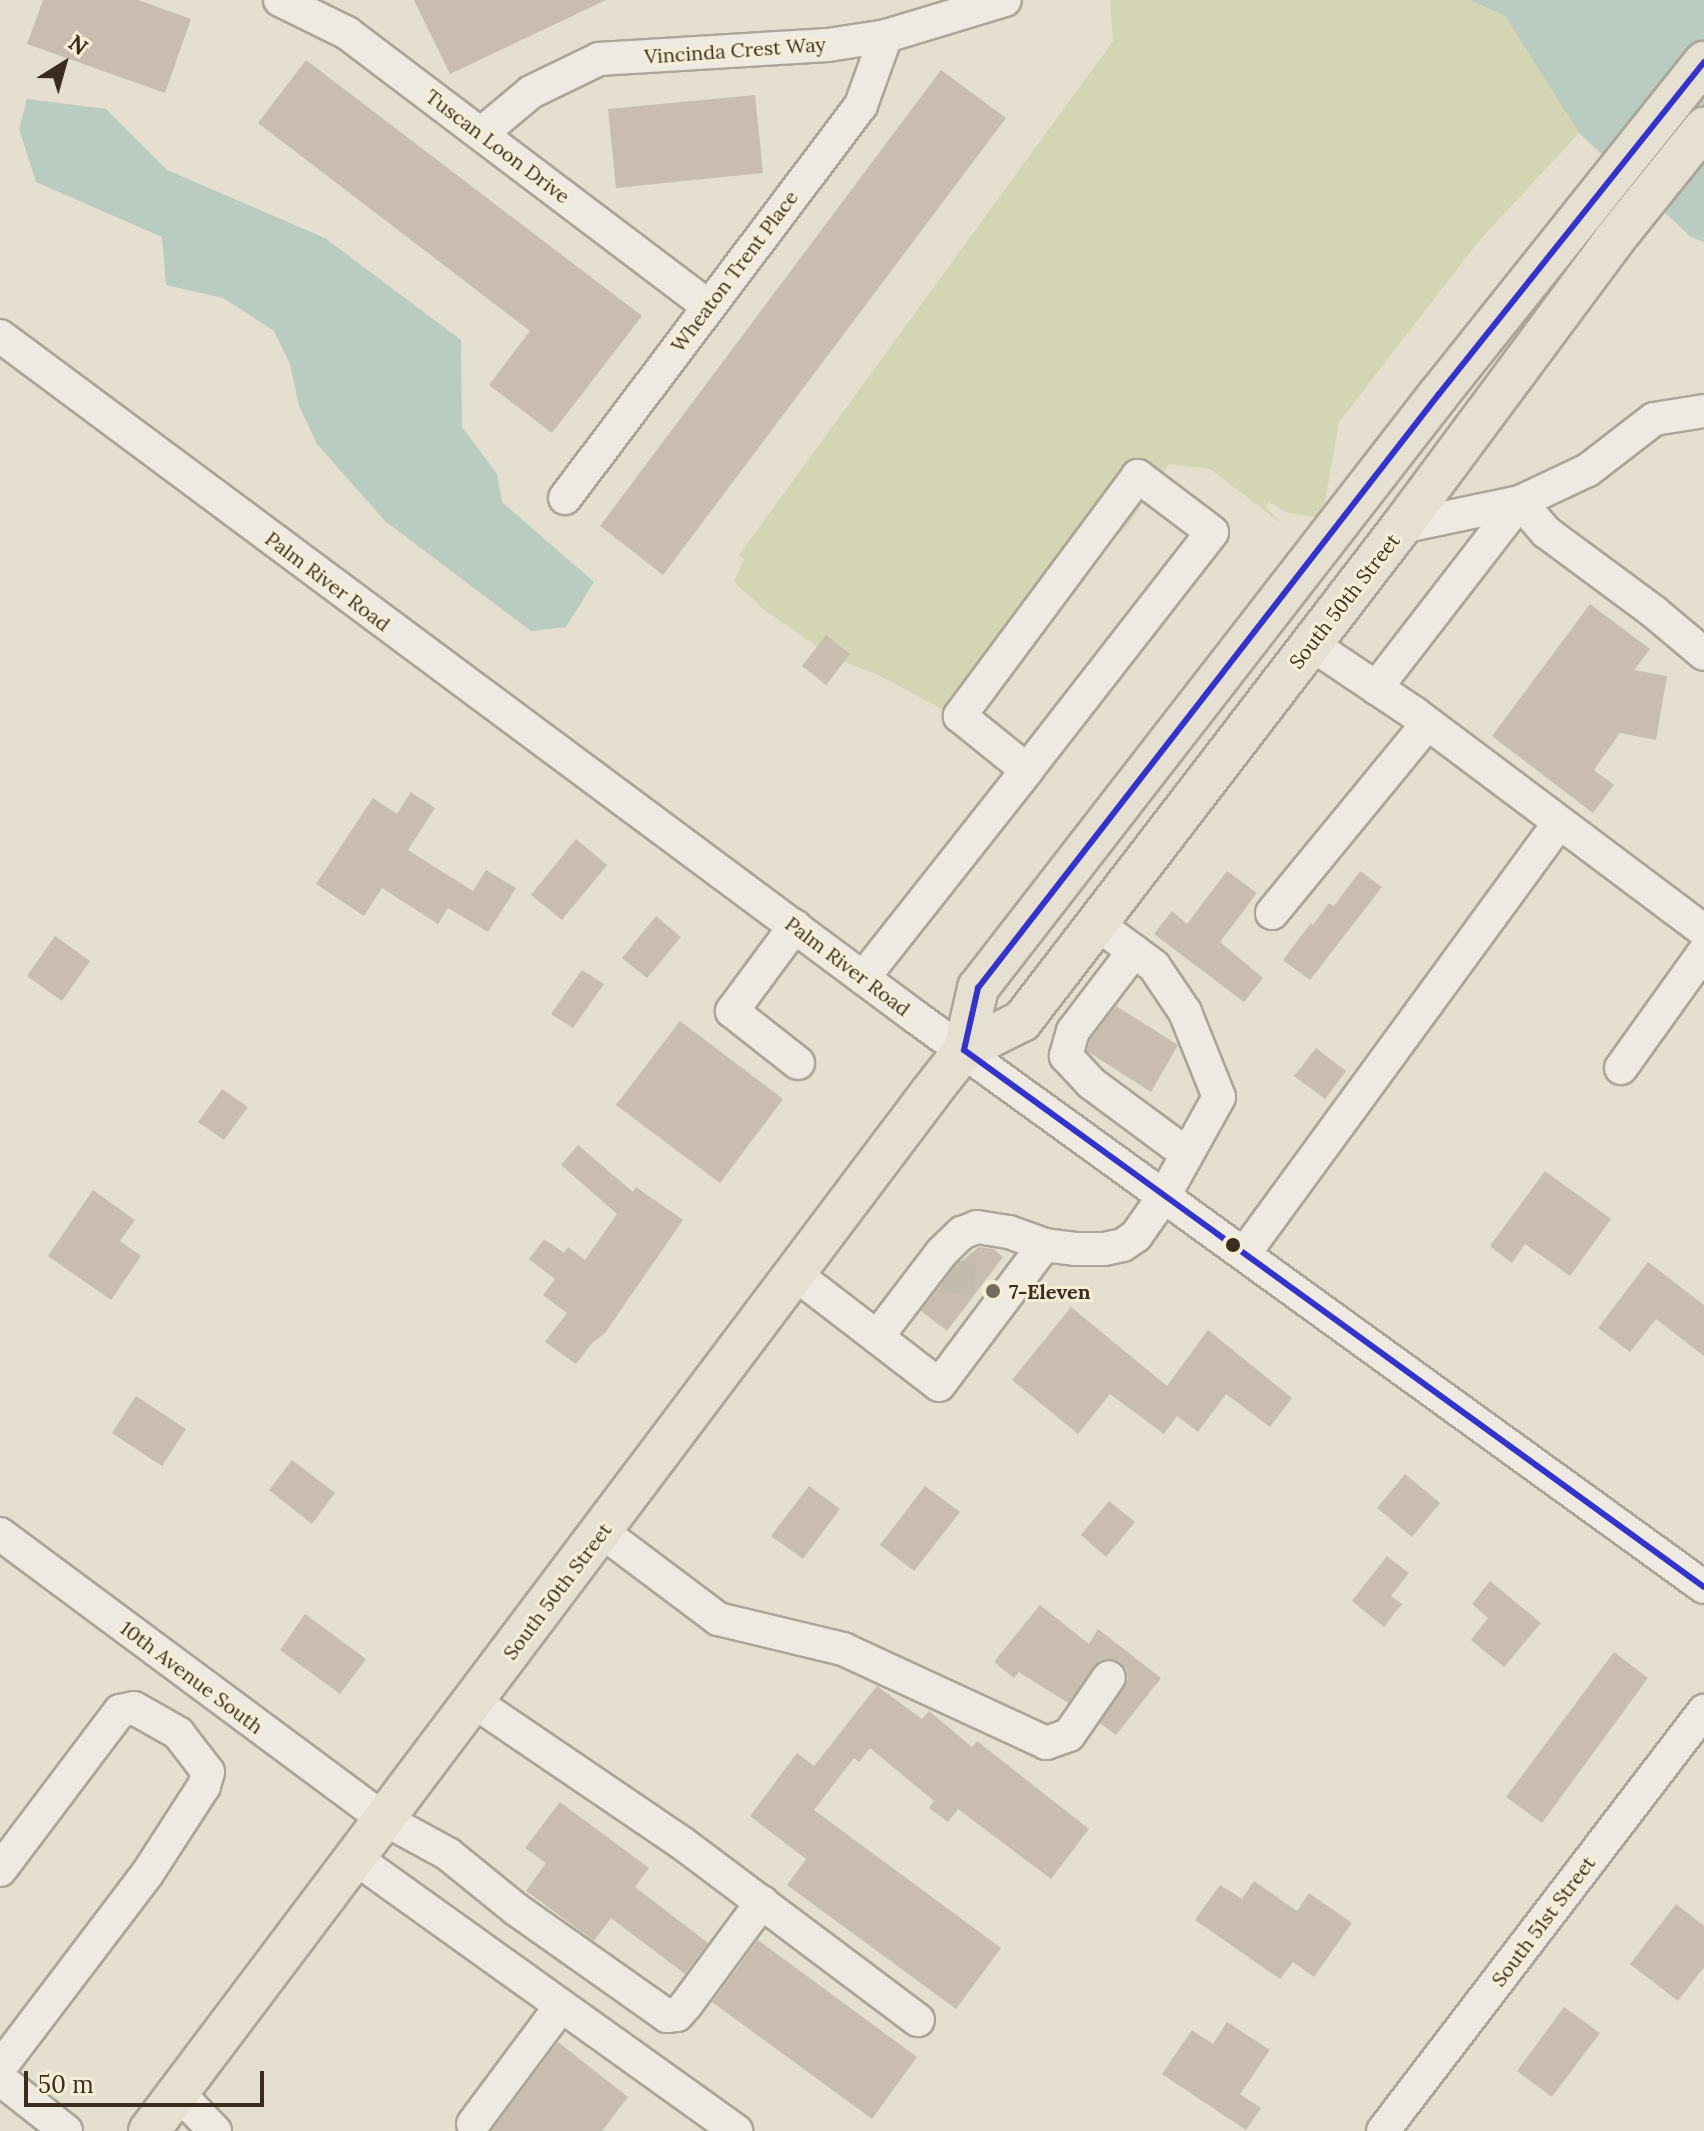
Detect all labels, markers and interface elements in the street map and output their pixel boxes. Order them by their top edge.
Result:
north arrow [24,24,104,104]
text: N [63,29,94,61]
street label: Vincinda Crest Way [643,32,827,68]
street label: Tuscan Loon Drive [421,84,575,208]
street label: Wheaton Trent Place [665,185,803,357]
street label: Palm River Road [261,526,395,636]
street label: South 50th Street [1284,529,1404,673]
street label: Palm River Road [781,911,915,1021]
unlabelled marker [1225,1237,1241,1253]
place label: 7-Eleven [1009,1279,1090,1303]
marker: 7-Eleven [984,1282,1002,1300]
street label: South 50th Street [498,1518,616,1664]
street label: 10th Avenue South [116,1616,268,1738]
street label: South 51st Street [1486,1851,1600,1991]
scale bar [28,2055,268,2105]
text: 50 m [38,2069,94,2100]

